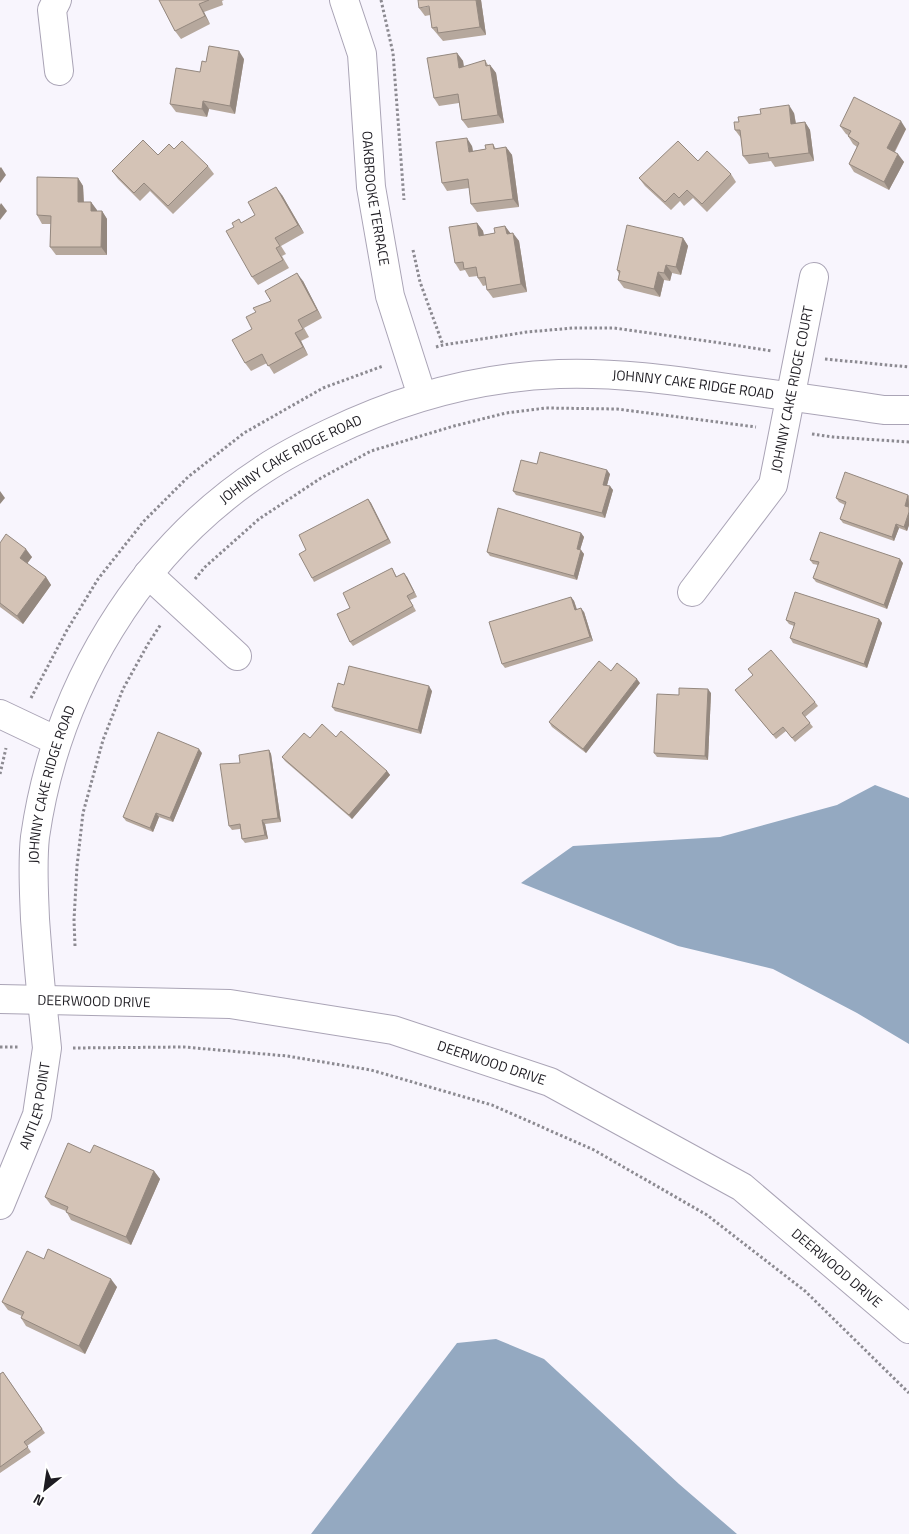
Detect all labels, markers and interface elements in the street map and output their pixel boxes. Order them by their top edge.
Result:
street label: OAKBROOKE TERRACE [357,130,396,267]
street label: JOHNNY CAKE RIDGE COURT [765,303,818,474]
street label: JOHNNY CAKE RIDGE ROAD [612,364,775,404]
street label: JOHNNY CAKE RIDGE ROAD [214,409,365,508]
street label: JOHNNY CAKE RIDGE ROAD [22,702,80,864]
street label: DEERWOOD DRIVE [37,989,151,1012]
street label: DEERWOOD DRIVE [435,1034,549,1090]
street label: ANTLER POINT [13,1060,55,1152]
street label: DEERWOOD DRIVE [787,1223,887,1312]
north arrow [20,1464,70,1514]
text: N [29,1489,48,1512]

